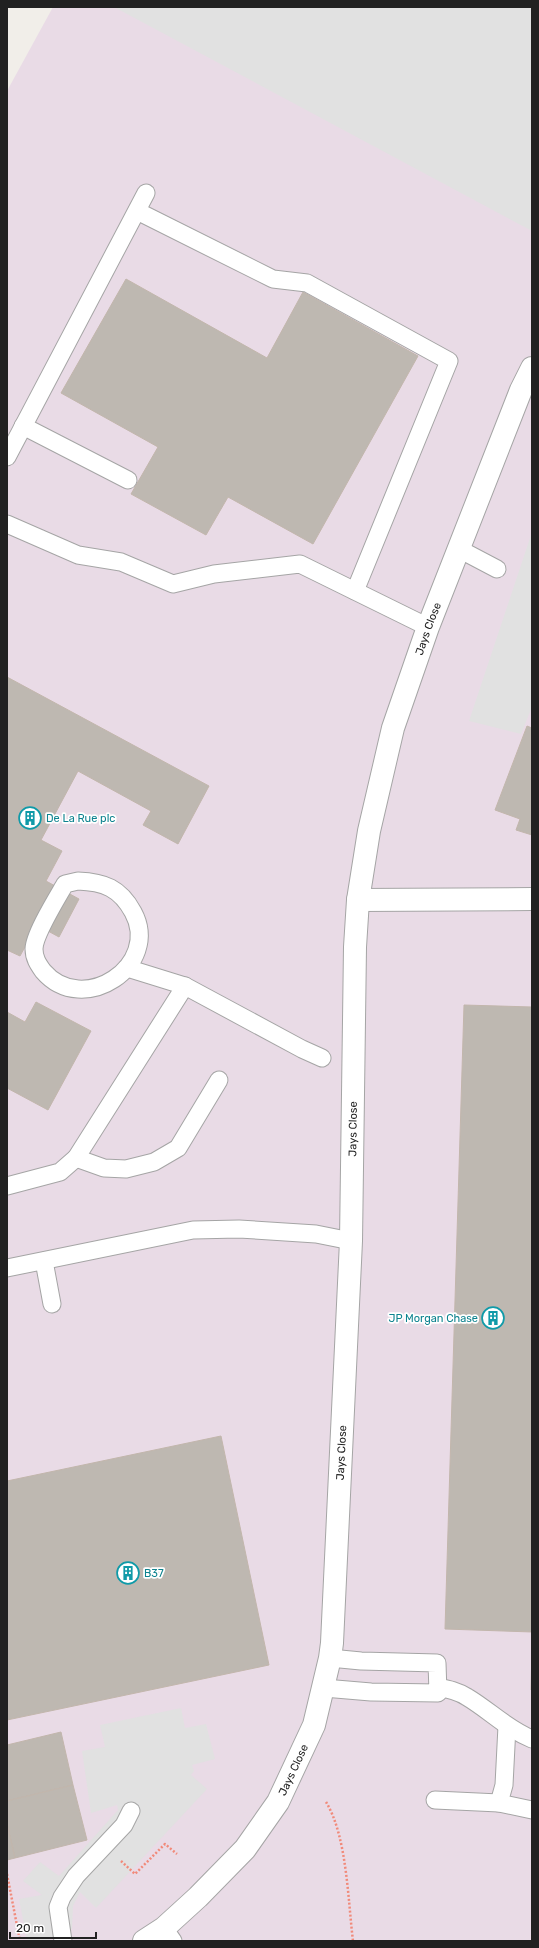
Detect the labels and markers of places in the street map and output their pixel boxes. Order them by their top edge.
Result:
building icon: De La Rue plc [17,805,43,831]
place label: De La Rue plc [46,812,115,825]
building icon: JP Morgan Chase [480,1305,506,1331]
place label: JP Morgan Chase [389,1312,478,1325]
building icon: B37 [115,1560,141,1586]
place label: B37 [144,1567,164,1580]

